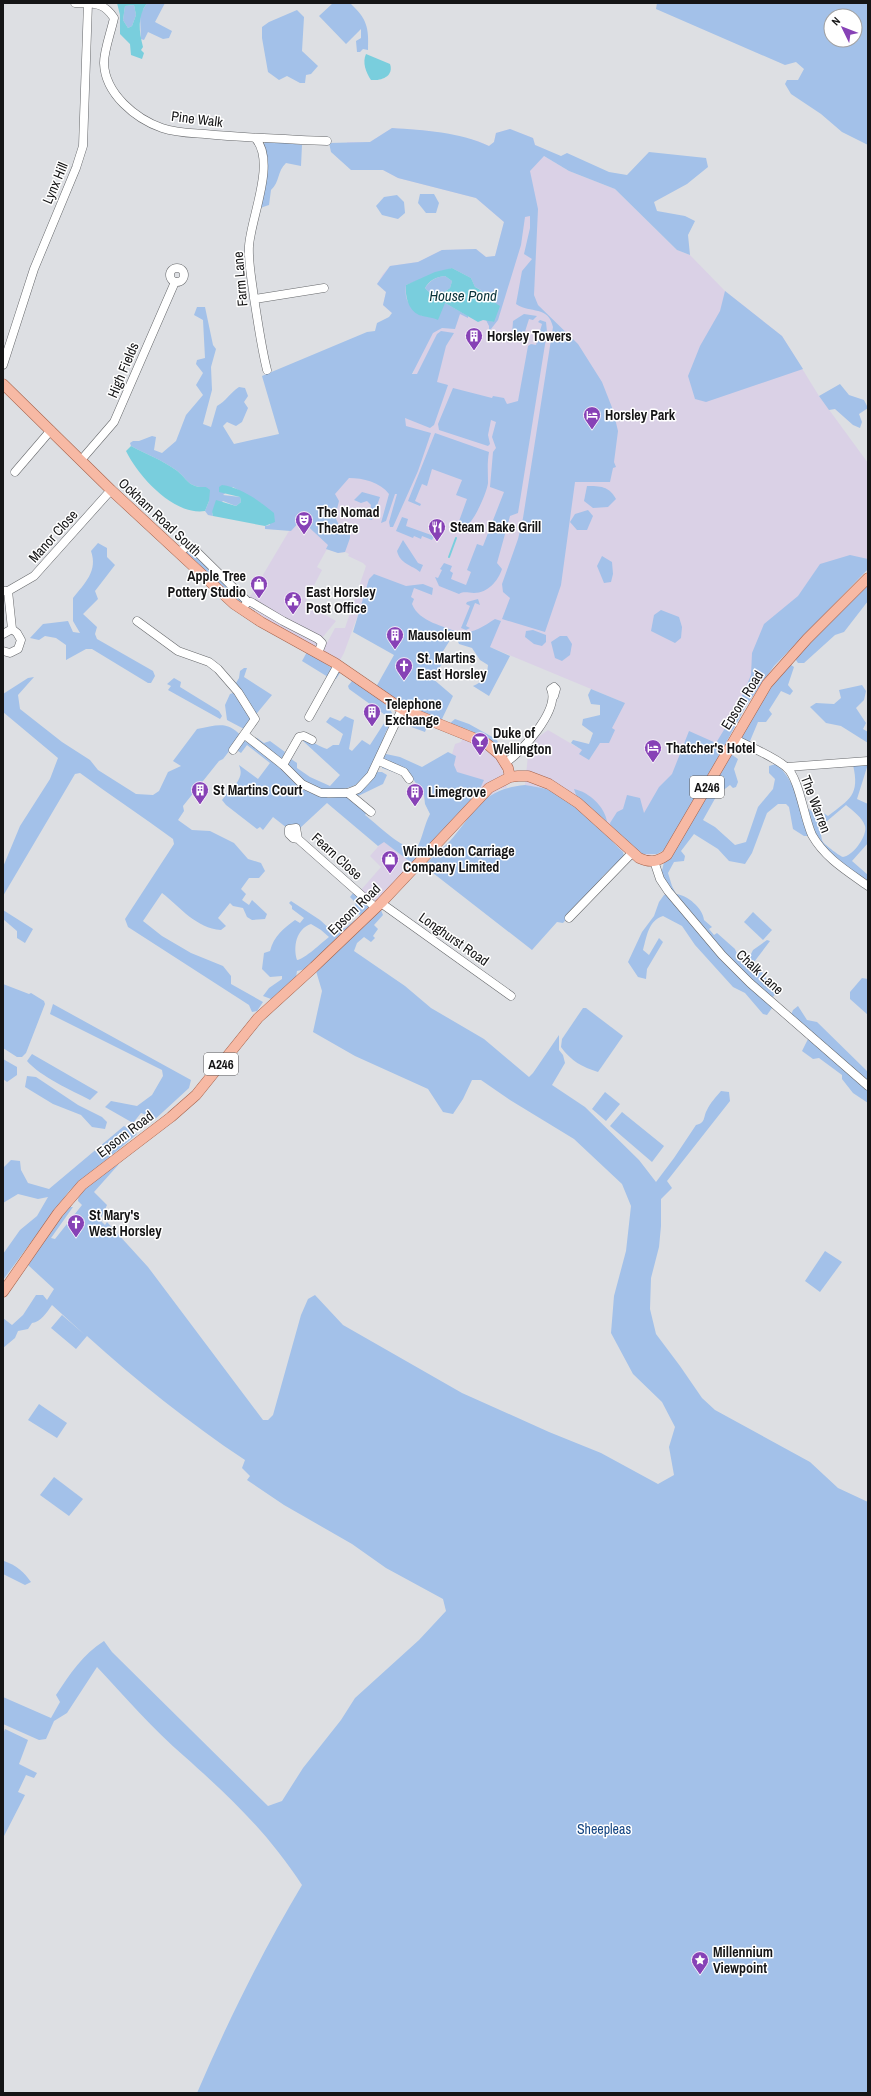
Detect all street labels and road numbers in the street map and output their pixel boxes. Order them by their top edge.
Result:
street label: Pine Walk [170,107,224,131]
street label: Lynx Hill [38,159,72,207]
street label: Farm Lane [229,251,251,307]
street label: High Fields [103,339,143,401]
street label: Ockham Road South [115,474,205,560]
street label: Manor Close [25,506,81,566]
street label: Epsom Road [717,667,767,733]
street label: The Warren [797,773,835,835]
road number: A246 [690,776,724,798]
street label: Fearn Close [308,829,366,883]
street label: Epsom Road [324,879,384,939]
street label: Longhurst Road [415,908,493,970]
street label: Chalk Lane [733,946,787,998]
road number: A246 [204,1053,238,1075]
street label: Epsom Road [93,1107,157,1161]

